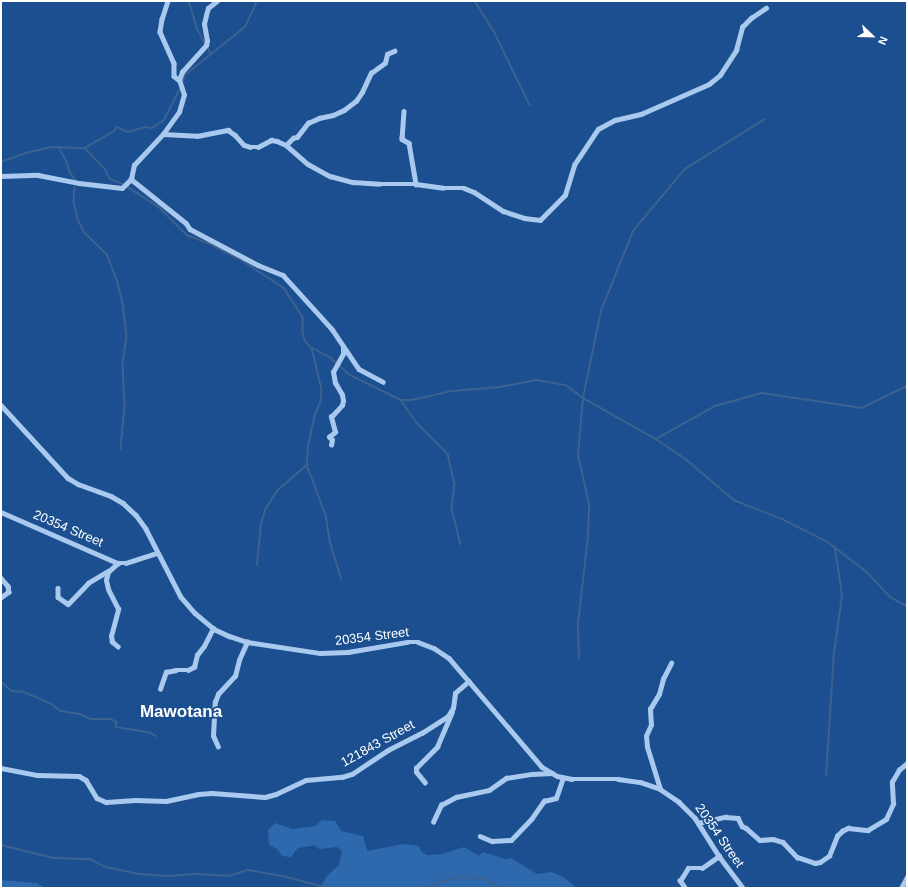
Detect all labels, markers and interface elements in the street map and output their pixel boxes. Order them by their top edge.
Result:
north arrow [852,16,892,56]
text: N [876,35,890,47]
street label: 20354 Street [31,507,105,551]
street label: 20354 Street [334,625,410,649]
district label: Mawotana [140,702,222,722]
street label: 121843 Street [339,717,417,771]
street label: 20354 Street [691,801,747,871]

